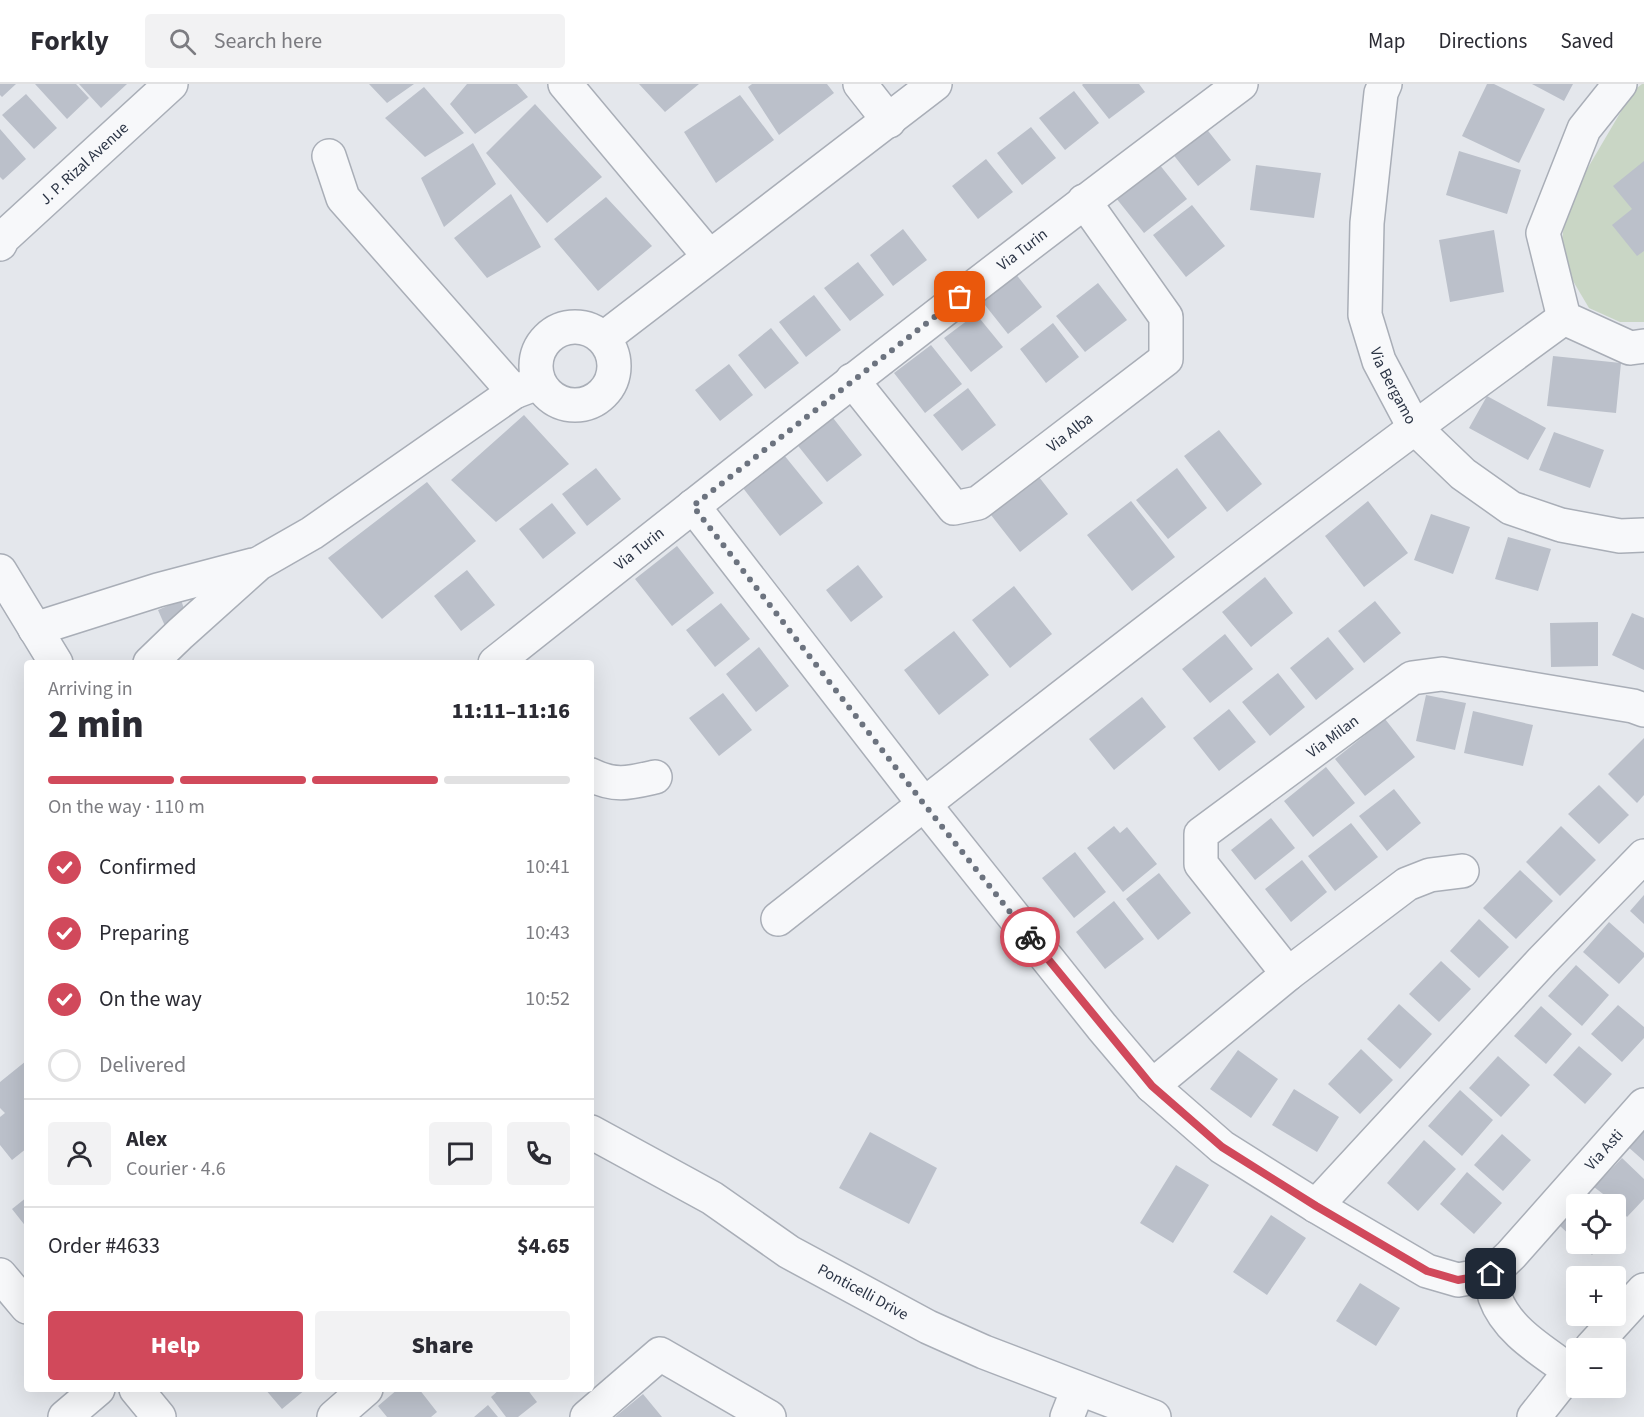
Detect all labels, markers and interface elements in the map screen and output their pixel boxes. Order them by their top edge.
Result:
search box [145,14,565,68]
text: Forkly [30,21,109,61]
icon: search [166,25,199,58]
text: Search here [214,25,322,57]
text: Map [1368,26,1406,56]
text: Directions [1439,26,1527,56]
text: Saved [1560,26,1614,56]
street label: J. P. Rizal Avenue [35,117,133,210]
street label: Via Turin [992,223,1052,276]
pin [934,271,985,322]
icon: bag [943,280,976,313]
street label: Via Bergamo [1364,345,1422,428]
street label: Via Alba [1042,408,1098,457]
street label: Via Turin [610,522,669,575]
text: Arriving in [48,675,133,703]
text: 11:11–11:16 [452,695,570,727]
text: 2 min [48,697,144,753]
street label: Via Milan [1302,710,1363,763]
text: On the way · 110 m [48,793,205,821]
icon: check [48,851,81,884]
text: Confirmed [99,851,196,883]
text: 10:41 [525,853,570,881]
courier [1000,907,1060,967]
icon: check [48,917,81,950]
text: Preparing [99,917,189,949]
text: 10:43 [525,919,570,947]
icon: bike [1014,921,1047,954]
icon: check [48,983,81,1016]
text: On the way [99,983,202,1015]
text: 10:52 [525,985,570,1013]
text: Delivered [99,1049,186,1081]
button: person [48,1122,111,1185]
button: chat [429,1122,492,1185]
button: phone [507,1122,570,1185]
text: Alex [126,1123,167,1155]
street label: Via Asti [1580,1125,1628,1175]
text: Courier · 4.6 [126,1155,226,1183]
map controls [1566,1194,1626,1398]
button: locate [1566,1194,1626,1254]
text: Order #4633 [48,1230,160,1262]
text: $4.65 [517,1230,570,1262]
pin [1465,1248,1516,1299]
icon: home [1474,1257,1507,1290]
street label: Ponticelli Drive [814,1258,913,1326]
button: + [1566,1266,1626,1326]
button: Help [48,1311,303,1380]
button: Share [315,1311,570,1380]
button: − [1566,1338,1626,1398]

